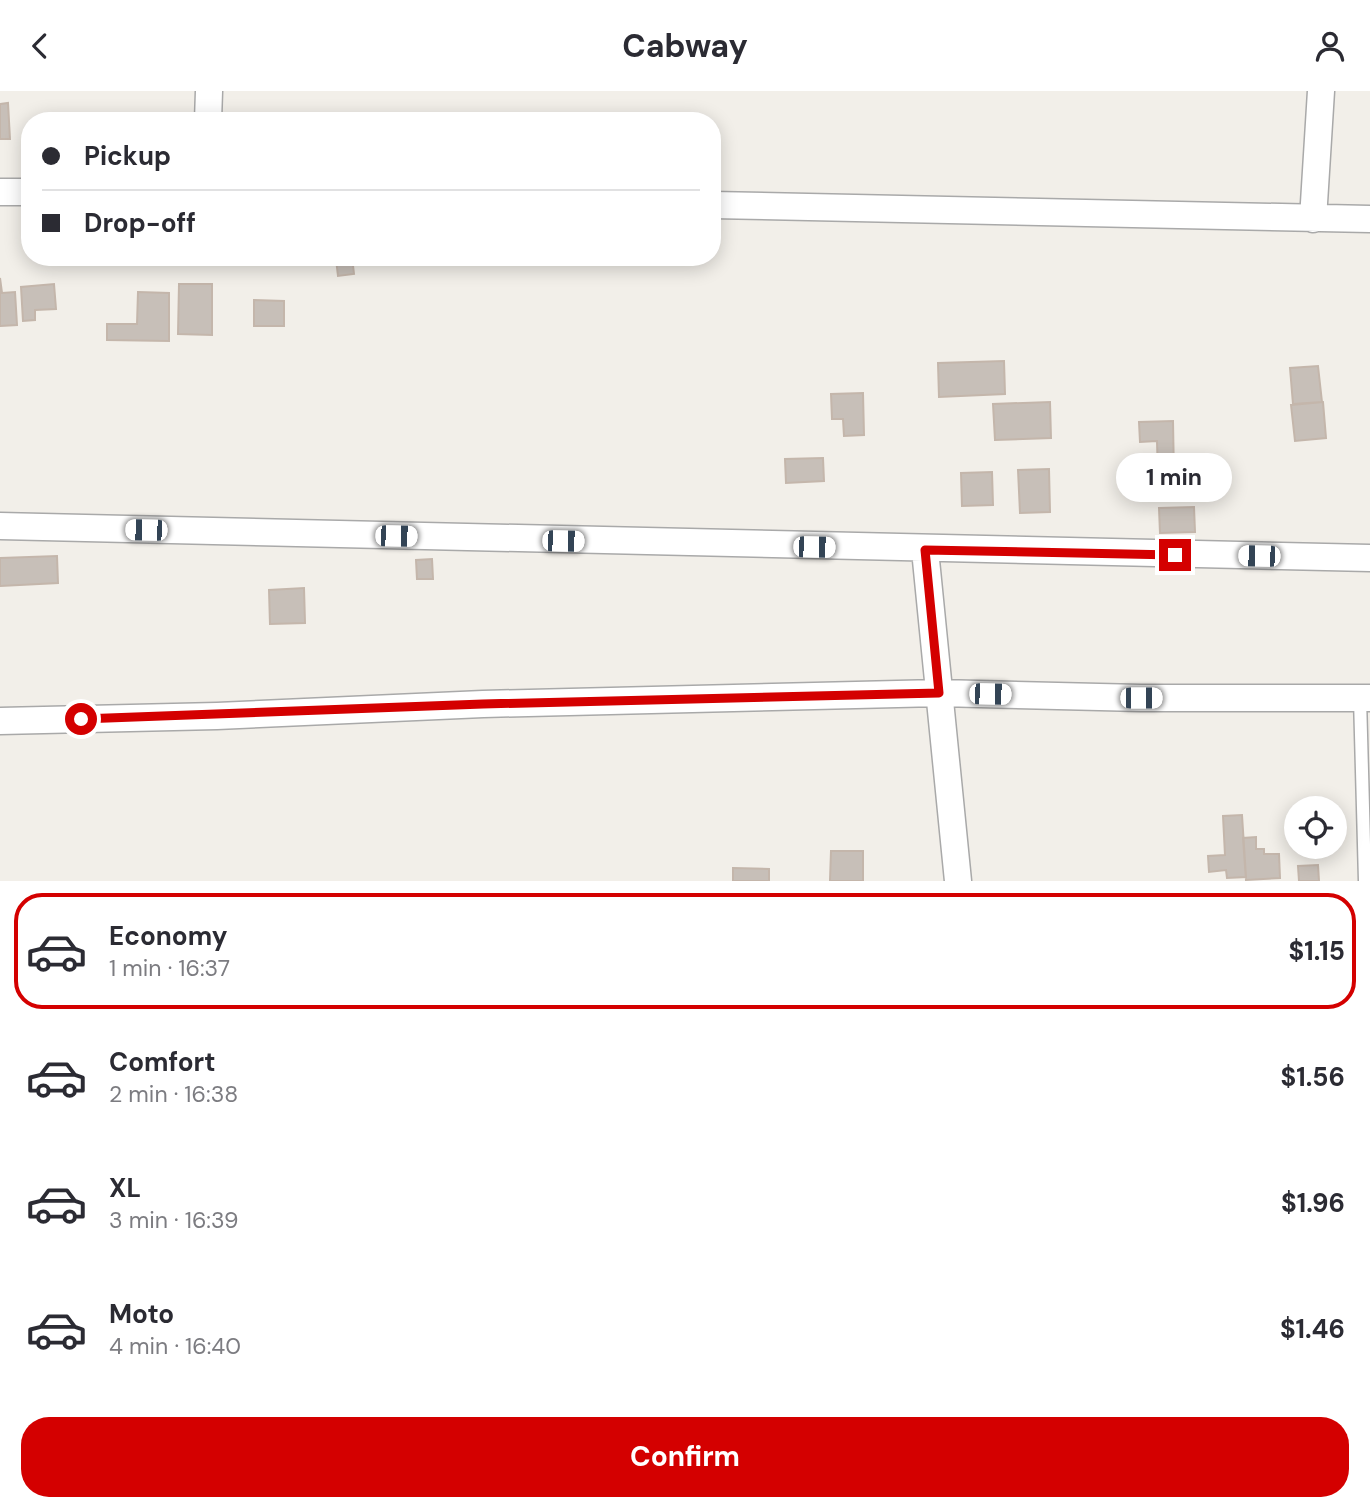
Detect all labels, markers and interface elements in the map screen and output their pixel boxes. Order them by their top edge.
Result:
text: Cabway [622,25,748,67]
icon: back [21,27,59,65]
icon: person [1311,27,1349,65]
text: Pickup [84,139,171,173]
text: Drop-off [84,206,196,240]
callout: 1 min [1117,454,1233,503]
text: 1 min [1146,462,1202,492]
car [125,519,168,541]
car [375,525,418,547]
car [542,530,585,552]
car [793,536,836,558]
route end [1159,539,1191,571]
car [1238,545,1281,567]
car [969,683,1012,705]
car [1121,688,1163,709]
route start [65,703,97,735]
map controls [1284,796,1347,859]
button: locate [1284,796,1347,859]
text: Economy [109,919,227,953]
icon: car [25,920,88,983]
text: $1.15 [1289,934,1345,968]
text: 1 min · 16:37 [109,953,230,983]
text: Comfort [109,1045,215,1079]
icon: car [25,1046,88,1109]
text: $1.56 [1281,1060,1345,1094]
text: 2 min · 16:38 [109,1079,238,1109]
text: XL [109,1171,141,1205]
icon: car [25,1172,88,1235]
text: $1.96 [1281,1186,1345,1220]
text: 3 min · 16:39 [109,1205,238,1235]
text: Moto [109,1297,174,1331]
icon: car [25,1298,88,1361]
text: $1.46 [1280,1312,1345,1346]
text: 4 min · 16:40 [109,1331,241,1361]
button: Confirm [21,1417,1349,1497]

